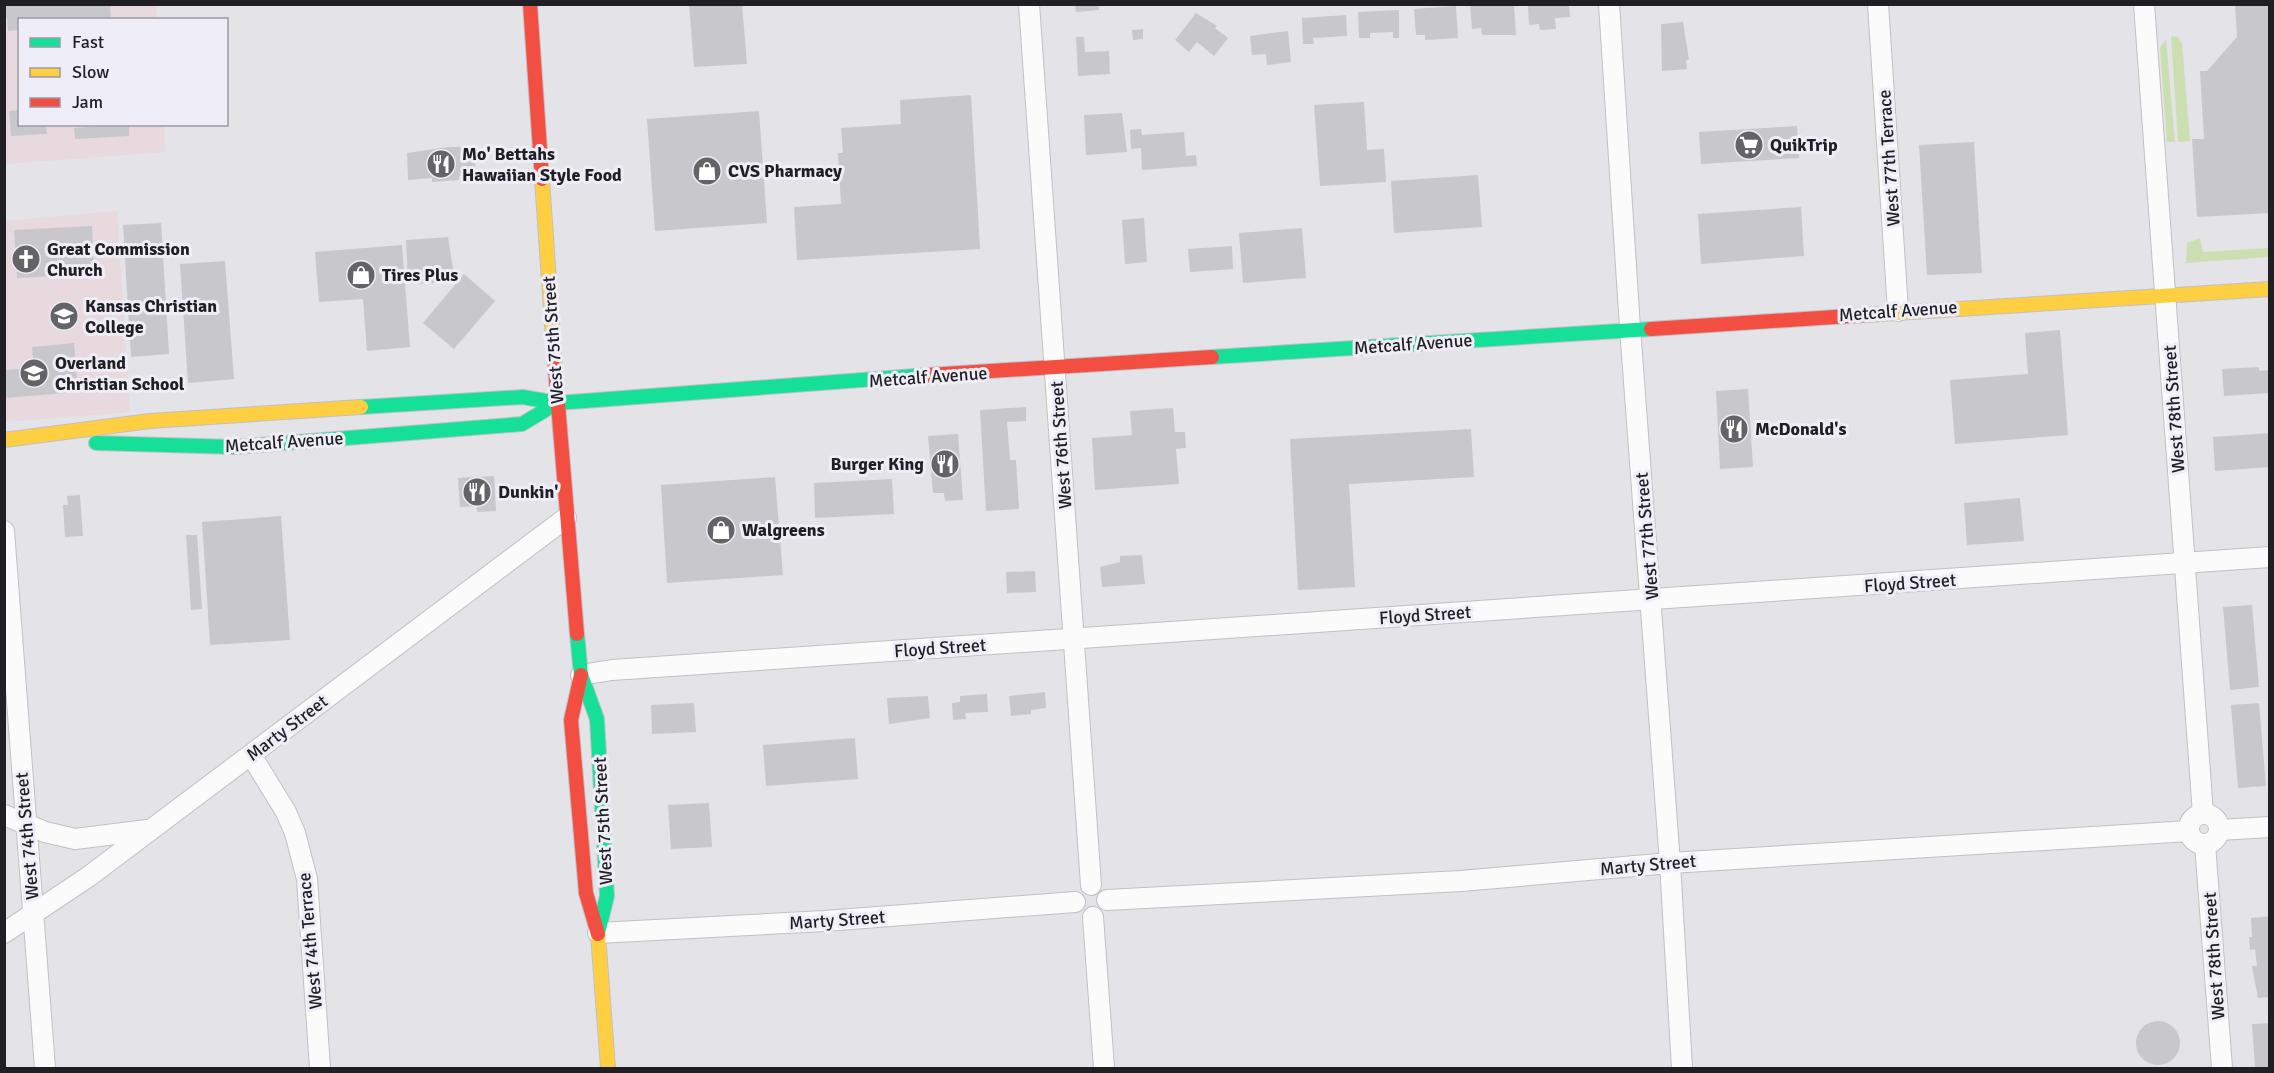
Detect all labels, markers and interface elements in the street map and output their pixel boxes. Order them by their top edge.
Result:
legend [18,18,228,126]
text: Fast [72,31,104,53]
text: Slow [72,61,109,83]
street label: West 77th Terrace [1873,89,1905,227]
text: Jam [72,91,103,113]
supermarket icon: QuikTrip [1733,129,1765,161]
place label: QuikTrip [1770,134,1838,156]
place label: Mo' Bettahs Hawaiian Style Food [462,143,622,186]
restaurant icon: Mo' Bettahs Hawaiian Style Food [425,148,457,180]
shop icon: CVS Pharmacy [691,155,723,187]
place label: CVS Pharmacy [728,160,842,182]
place label: Great Commission Church [47,238,190,281]
church icon: Great Commission Church [10,243,42,275]
shop icon: Tires Plus [345,259,377,291]
place label: Tires Plus [382,264,458,286]
street label: West 75th Street [538,275,568,405]
place label: Kansas Christian College [85,295,217,338]
street label: Metcalf Avenue [1838,296,1958,326]
school or university icon: Kansas Christian College [48,300,80,332]
street label: Metcalf Avenue [1353,329,1473,359]
street label: West 78th Street [2159,344,2189,474]
place label: Overland Christian School [55,352,185,395]
school or university icon: Overland Christian School [18,357,50,389]
street label: Metcalf Avenue [868,362,988,392]
street label: West 76th Street [1046,380,1076,510]
restaurant icon: McDonald's [1718,413,1750,445]
place label: McDonald's [1755,418,1846,440]
street label: Metcalf Avenue [224,427,344,457]
restaurant icon: Burger King [929,448,961,480]
place label: Burger King [830,453,924,475]
street label: West 77th Street [1630,471,1664,601]
restaurant icon: Dunkin' [461,476,493,508]
place label: Dunkin' [498,481,558,503]
shop icon: Walgreens [705,514,737,546]
place label: Walgreens [742,519,825,541]
street label: Floyd Street [1863,569,1957,597]
street label: Floyd Street [1378,601,1472,629]
street label: Floyd Street [893,634,987,662]
street label: Marty Street [242,690,332,766]
street label: West 75th Street [589,756,617,886]
street label: West 74th Street [10,771,44,901]
street label: Marty Street [1599,850,1697,880]
street label: West 74th Terrace [293,872,327,1010]
street label: West 78th Street [2199,891,2229,1021]
street label: Marty Street [788,906,886,934]

